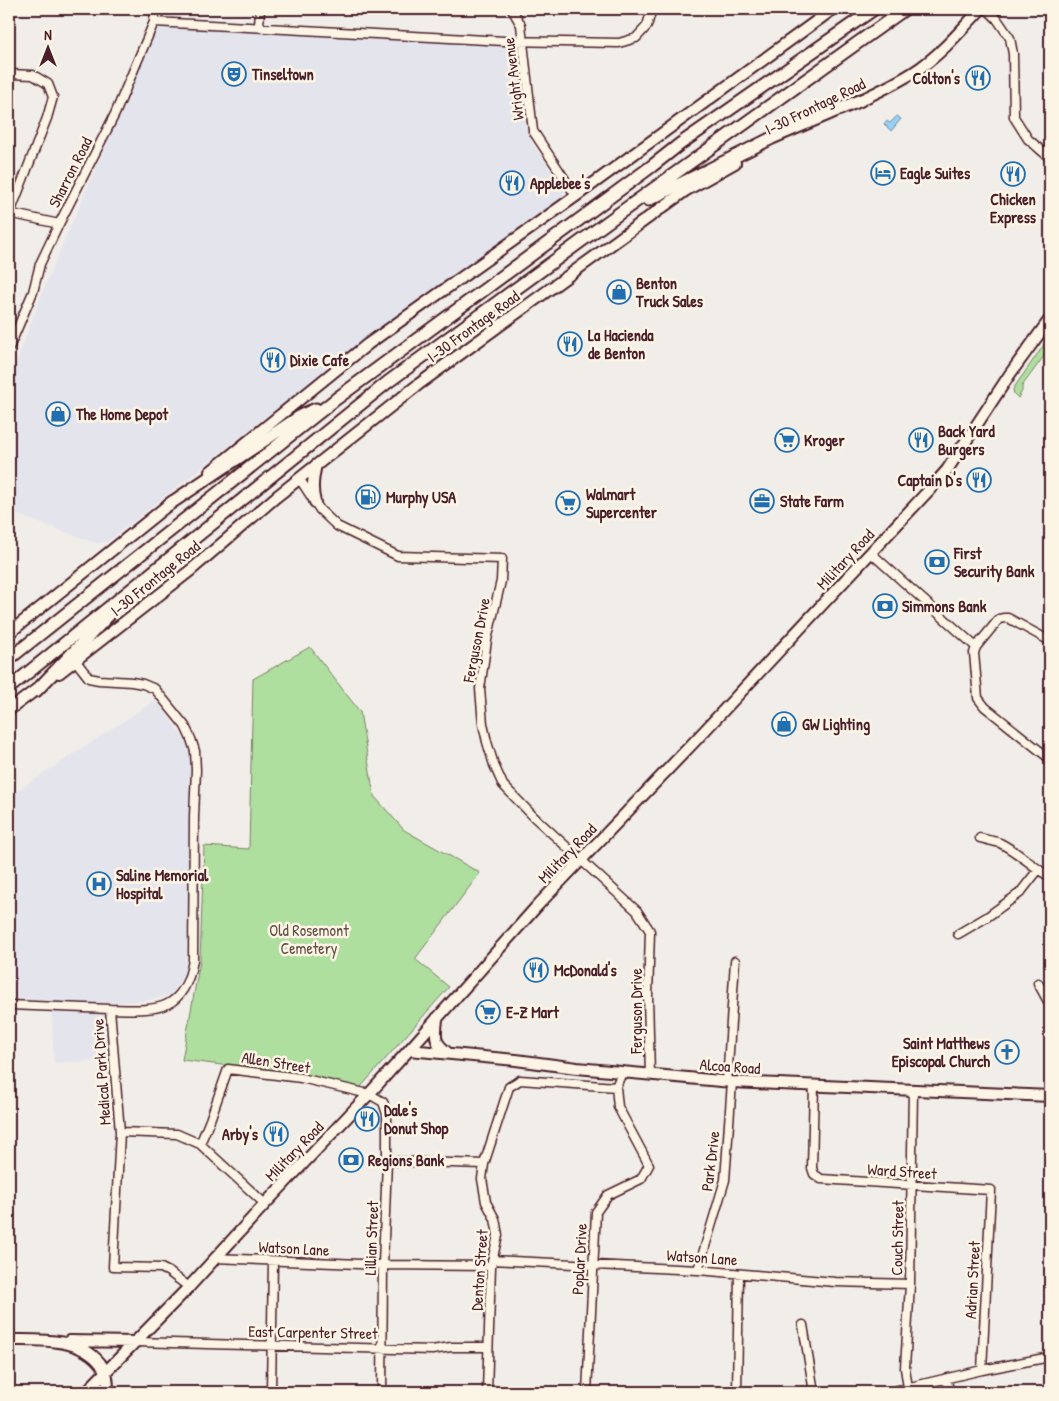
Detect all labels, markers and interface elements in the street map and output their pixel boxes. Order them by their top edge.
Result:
north arrow [22,22,72,72]
text: N [44,25,52,44]
street label: Wright Avenue [497,36,529,122]
theatre icon: Tinseltown [221,61,247,87]
place label: Tinseltown [251,63,314,85]
restaurant icon: Colton's [965,65,991,91]
place label: Colton's [913,67,961,89]
street label: I-30 Frontage Road [761,72,869,140]
street label: Sharron Road [43,133,97,211]
hotel icon: Eagle Suites [870,160,896,186]
restaurant icon: Chicken Express [1000,161,1026,187]
place label: Eagle Suites [900,162,971,185]
restaurant icon: Applebee's [499,170,525,196]
place label: Applebee's [530,172,591,195]
place label: Chicken Express [990,188,1037,229]
place label: Benton Truck Sales [635,272,704,312]
shop icon: Benton Truck Sales [606,279,632,305]
street label: I-30 Frontage Road [422,285,524,367]
place label: La Hacienda de Benton [588,324,654,364]
restaurant icon: La Hacienda de Benton [557,331,583,357]
restaurant icon: Dixie Cafe [260,347,286,373]
place label: Dixie Cafe [290,349,350,371]
shop icon: The Home Depot [45,401,71,427]
place label: The Home Depot [75,403,168,426]
place label: Back Yard Burgers [938,420,995,461]
supermarket icon: Kroger [774,427,800,453]
restaurant icon: Back Yard Burgers [908,427,934,453]
place label: Kroger [804,429,845,452]
restaurant icon: Captain D's [966,467,992,493]
place label: Captain D's [897,469,963,492]
place label: Walmart Supercenter [586,483,658,524]
fuel station icon: Murphy USA [355,484,381,510]
place label: Murphy USA [386,486,456,509]
office icon: State Farm [749,488,775,514]
supermarket icon: Walmart Supercenter [555,490,581,516]
place label: State Farm [780,490,844,512]
street label: Military Road [811,524,879,594]
street label: I-30 Frontage Road [106,535,204,621]
place label: First Security Bank [953,542,1035,583]
bank icon: First Security Bank [924,549,950,575]
bank icon: Simmons Bank [872,593,898,619]
street label: Ferguson Drive [457,595,495,685]
place label: Simmons Bank [902,595,987,617]
shop icon: GW Lighting [771,711,797,737]
place label: GW Lighting [802,713,870,736]
street label: Military Road [533,818,601,888]
place label: Saline Memorial Hospital [116,864,209,905]
hospital icon: Saline Memorial Hospital [86,871,112,897]
park label: Old Rosemont Cemetery [269,919,349,959]
restaurant icon: McDonald's [523,957,549,983]
place label: McDonald's [554,959,617,981]
street label: Ferguson Drive [625,968,647,1055]
supermarket icon: E-Z Mart [475,999,501,1025]
place label: E-Z Mart [506,1001,559,1023]
street label: Medical Park Drive [86,1017,116,1126]
place label: Saint Matthews Episcopal Church [892,1032,991,1073]
church icon: Saint Matthews Episcopal Church [994,1039,1020,1065]
street label: Allen Street [240,1046,312,1078]
street label: Alcoa Road [699,1053,761,1079]
place label: Dale's Donut Shop [384,1099,448,1140]
restaurant icon: Dale's Donut Shop [354,1106,380,1132]
street label: Military Road [260,1116,328,1186]
restaurant icon: Arby's [263,1121,289,1147]
place label: Arby's [222,1123,259,1146]
street label: Park Drive [695,1129,725,1192]
bank icon: Regions Bank [338,1147,364,1173]
place label: Regions Bank [368,1149,444,1172]
street label: Ward Street [867,1158,938,1184]
street label: Lillian Street [359,1200,383,1276]
street label: Couch Street [885,1200,909,1276]
street label: Poplar Drive [566,1222,592,1295]
street label: Denton Street [465,1228,493,1311]
street label: Watson Lane [258,1235,331,1261]
street label: Adrian Street [959,1240,985,1320]
street label: Watson Lane [666,1244,739,1270]
street label: East Carpenter Street [248,1320,378,1344]

